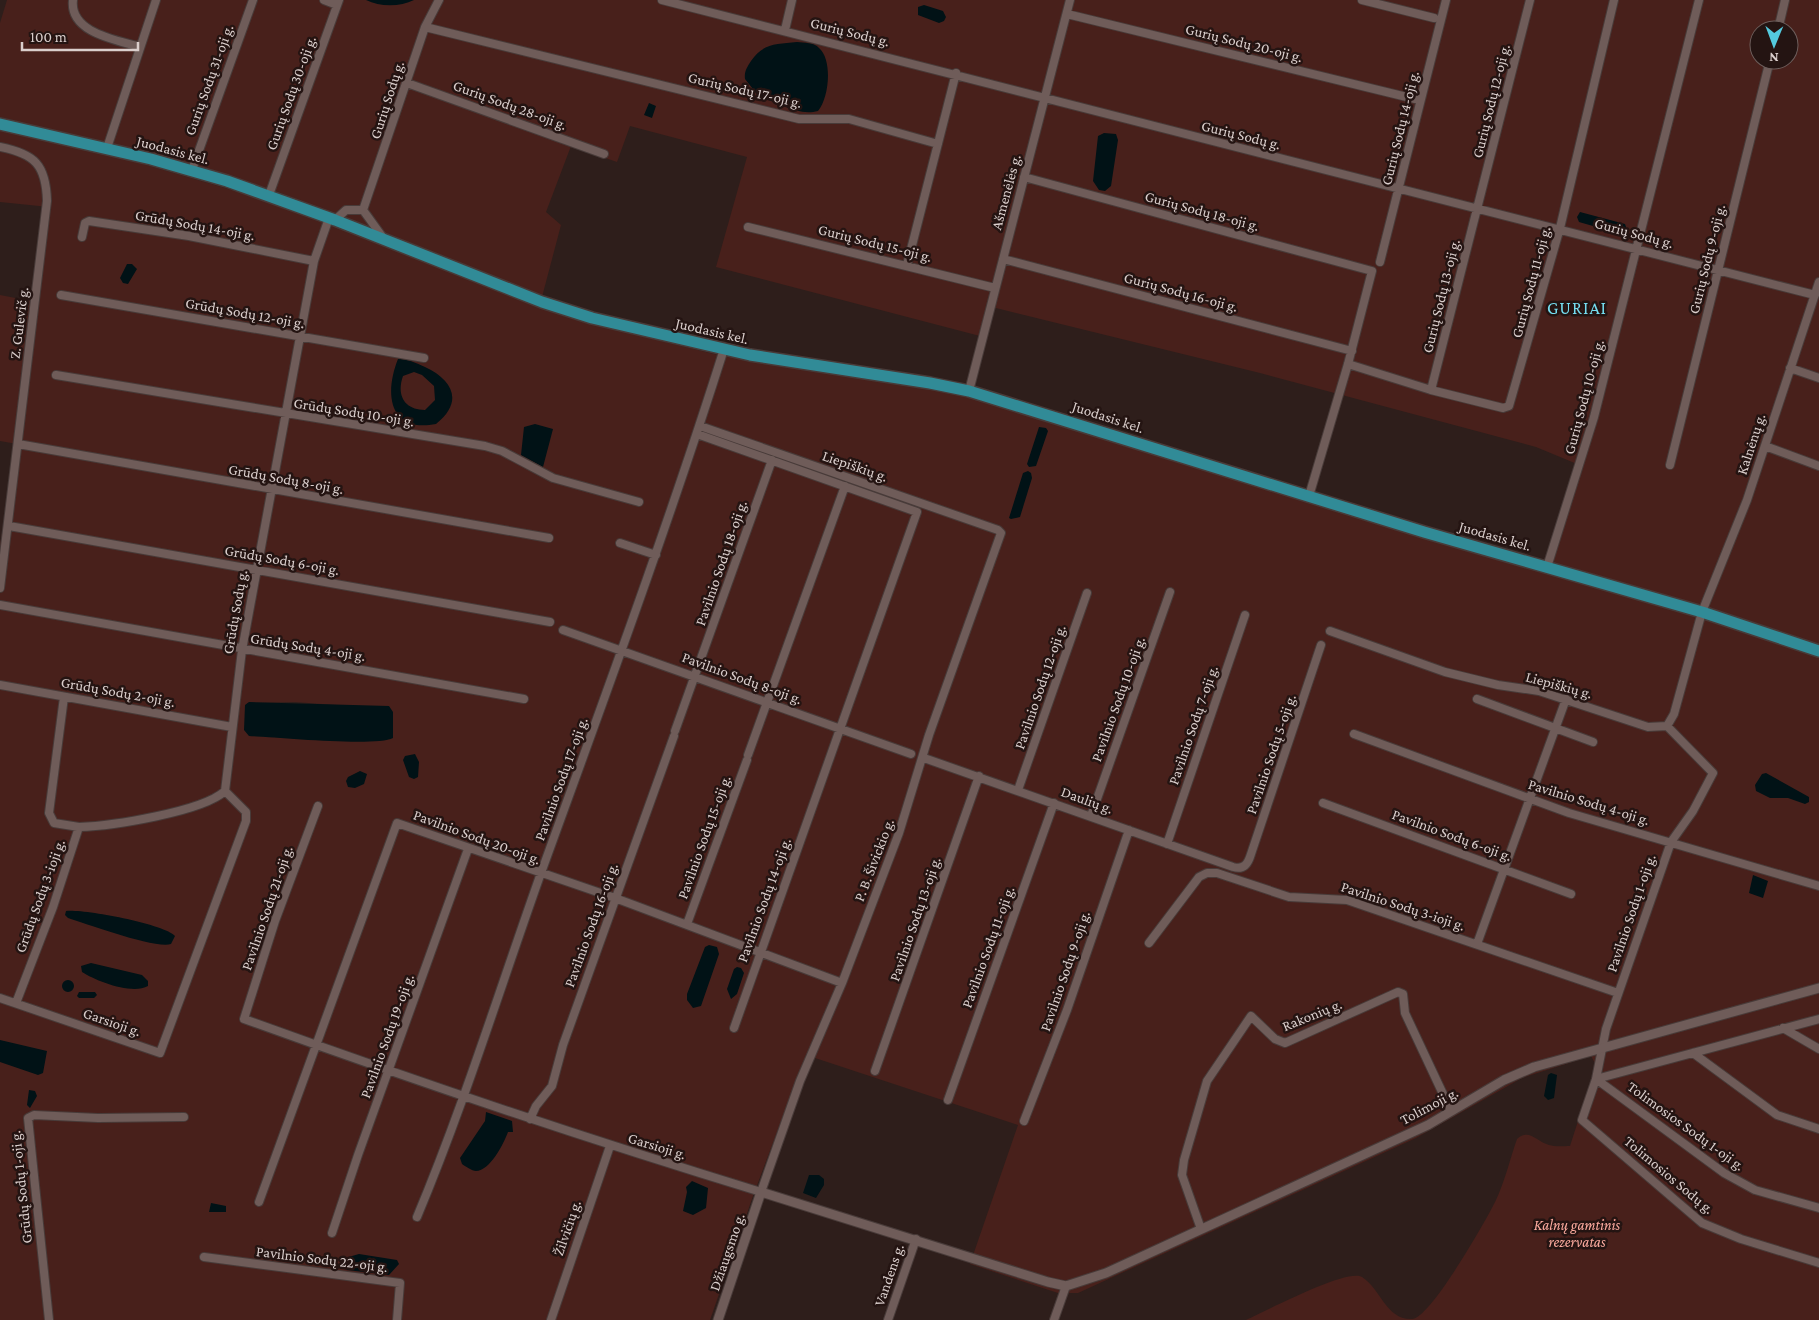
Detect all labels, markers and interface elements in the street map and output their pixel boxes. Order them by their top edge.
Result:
street label: Gurių Sodų g. [808,14,891,51]
scale bar [22,20,139,52]
north arrow [1749,20,1799,70]
street label: Gurių Sodų 20-oji g. [1183,21,1304,66]
street label: Gurių Sodų 31-oji g. [182,22,237,138]
text: 100 m [30,29,67,45]
street label: Gurių Sodų 30-oji g. [263,34,320,153]
street label: Gurių Sodų 12-oji g. [1469,42,1514,160]
text: N [1768,50,1779,66]
street label: Gurių Sodų g. [367,59,408,141]
street label: Gurių Sodų 17-oji g. [686,69,803,112]
street label: Gurių Sodų 14-oji g. [1378,69,1423,187]
street label: Gurių Sodų 28-oji g. [451,77,569,134]
street label: Gurių Sodų g. [1199,117,1282,154]
street label: Juodasis kel. [133,132,211,168]
street label: Ašmenėlės g. [988,153,1025,232]
street label: Gurių Sodų 18-oji g. [1143,188,1261,235]
street label: Gurių Sodų 9-oji g. [1686,203,1729,316]
street label: Grūdų Sodų 14-oji g. [134,207,256,244]
street label: Gurių Sodų g. [1593,215,1675,252]
street label: Gurių Sodų 15-oji g. [816,221,934,266]
street label: Gurių Sodų 11-oji g. [1508,225,1555,340]
street label: Gurių Sodų 13-oji g. [1419,237,1464,355]
street label: Gurių Sodų 16-oji g. [1122,269,1240,316]
street label: Z. Gulevič g. [7,286,32,360]
street label: Grūdų Sodų 12-oji g. [184,295,306,332]
district label: GURIAI [1547,298,1607,318]
street label: Juodasis kel. [672,314,750,348]
street label: Gurių Sodų 10-oji g. [1561,338,1608,456]
street label: Grūdų Sodų 10-oji g. [292,395,416,430]
street label: Juodasis kel. [1068,397,1146,437]
street label: Kalnėnų g. [1734,411,1769,477]
street label: Liepiškių g. [820,447,890,486]
street label: Grūdų Sodų 8-oji g. [227,461,345,498]
street label: Pavilnio Sodų 18-oji g. [692,498,751,628]
street label: Juodasis kel. [1455,518,1533,555]
street label: Grūdų Sodų 6-oji g. [223,542,341,579]
street label: Grūdų Sodų g. [220,569,251,655]
street label: Pavilnio Sodų 12-oji g. [1011,623,1070,752]
street label: Grūdų Sodų 4-oji g. [249,630,367,665]
street label: Pavilnio Sodų 10-oji g. [1088,634,1149,764]
street label: Pavilnio Sodų 8-oji g. [680,649,804,708]
street label: Pavilnio Sodų 7-oji g. [1165,663,1222,787]
street label: Liepiškių g. [1524,668,1594,702]
street label: Grūdų Sodų 2-oji g. [59,674,176,711]
street label: Pavilnio Sodų 5-oji g. [1243,692,1300,816]
street label: Pavilnio Sodų 17-oji g. [531,715,592,843]
street label: Pavilnio Sodų 15-oji g. [674,773,735,901]
street label: Pavilnio Sodų 4-oji g. [1526,776,1652,829]
street label: Daulių g. [1059,783,1115,818]
street label: Pavilnio Sodų 6-oji g. [1390,806,1514,865]
street label: Pavilnio Sodų 20-oji g. [411,807,543,868]
street label: P. B. Šivickio g. [851,816,898,904]
street label: Pavilnio Sodų 14-oji g. [734,836,795,965]
street label: Grūdų Sodų 3-ioji g. [12,837,69,955]
street label: Pavilnio Sodų 21-oji g. [238,844,297,973]
street label: Pavilnio Sodų 1-oji g. [1603,852,1660,974]
street label: Pavilnio Sodų 13-oji g. [886,855,945,984]
street label: Pavilnio Sodų 16-oji g. [561,861,622,990]
street label: Pavilnio Sodų 3-ioji g. [1339,878,1467,935]
street label: Pavilnio Sodų 11-oji g. [959,884,1018,1010]
street label: Pavilnio Sodų 9-oji g. [1037,909,1094,1033]
street label: Pavilnio Sodų 19-oji g. [357,972,418,1101]
street label: Rakonių g. [1280,996,1345,1035]
street label: Garsioji g. [81,1005,143,1040]
street label: Tolimosios Sodų 1-oji g. [1624,1078,1748,1175]
street label: Tolimoji g. [1397,1084,1461,1129]
street label: Grūdų Sodų 1-oji g. [7,1130,36,1244]
street label: Garsioji g. [626,1130,688,1163]
street label: Tolimosios Sodų g. [1620,1133,1717,1218]
street label: Žilvičių g. [550,1198,585,1258]
street label: Džiaugsmo g. [706,1211,749,1293]
park label: Kalnų gamtinis rezervatas [1534,1217,1621,1250]
street label: Vandens g. [871,1242,908,1308]
street label: Pavilnio Sodų 22-oji g. [255,1243,389,1276]

